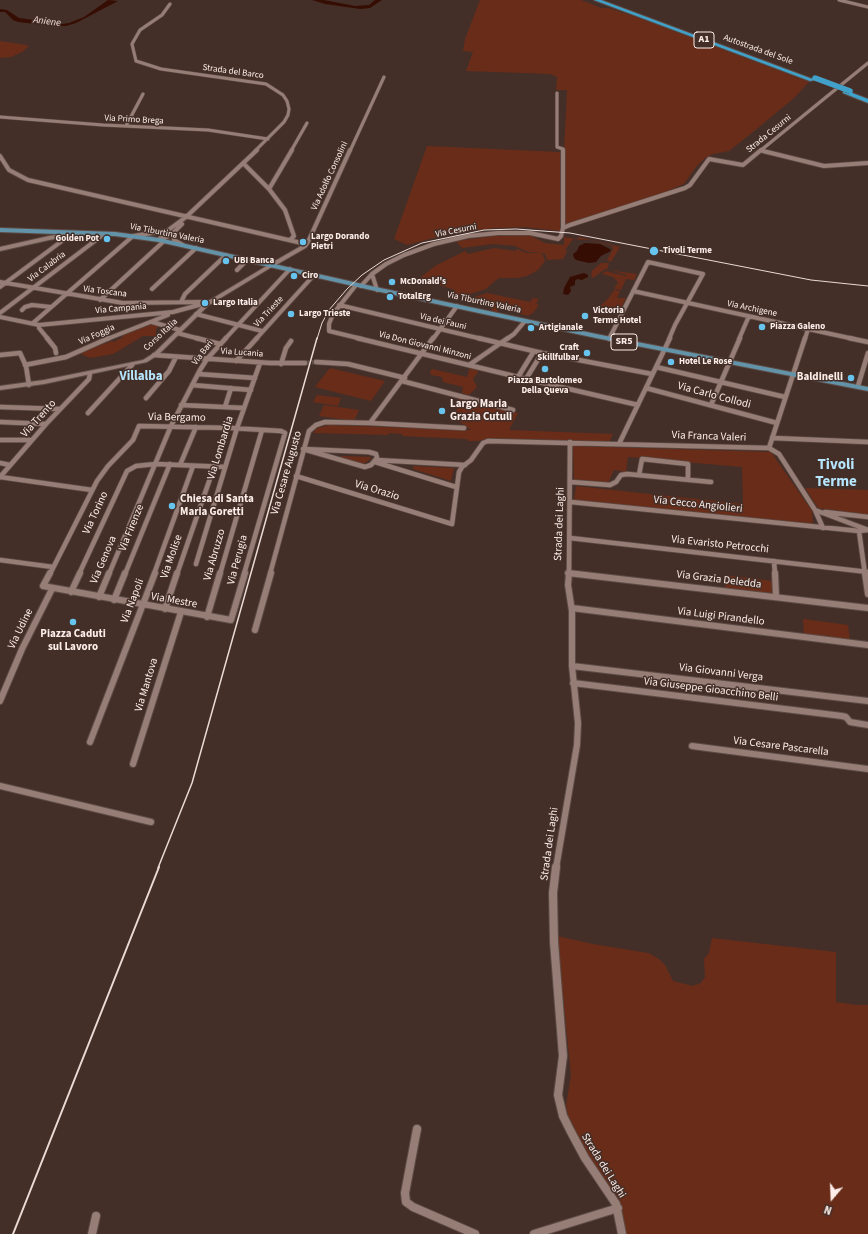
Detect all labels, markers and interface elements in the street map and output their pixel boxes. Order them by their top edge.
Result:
water label: Aniene [33,14,61,30]
road number: A1 [694,32,714,48]
street label: Autostrada del Sole [722,32,794,68]
street label: Strada del Barco [202,62,264,82]
street label: Via Primo Brega [104,113,164,127]
street label: Strada Cesurni [744,113,794,155]
street label: Via Adolfo Consolini [309,140,351,212]
street label: Via Tiburtina Valeria [129,222,205,246]
street label: Via Cesurni [434,222,478,240]
place label: Largo Dorando Pietri [311,232,369,253]
place label: Golden Pot [56,234,99,244]
marker: Golden Pot [102,234,112,244]
marker: Largo Dorando Pietri [298,237,308,247]
marker: Tivoli Terme [648,245,660,257]
place label: Tivoli Terme [663,246,712,256]
street label: Via Calabria [26,249,68,285]
marker: UBI Banca [221,256,231,266]
place label: UBI Banca [234,256,274,266]
marker: Ciro [289,271,299,281]
place label: Ciro [302,271,318,281]
marker: McDonald's [387,277,397,287]
place label: McDonald's [400,277,446,287]
street label: Via Toscana [82,284,128,300]
street label: Via Tiburtina Valeria [446,290,522,316]
marker: TotalErg [385,292,395,302]
place label: TotalErg [398,292,431,302]
street label: Via Trieste [252,294,286,330]
marker: Largo Italia [200,298,210,308]
place label: Largo Italia [213,298,258,308]
street label: Via Archigene [726,298,778,320]
street label: Via Campania [95,301,147,317]
place label: Victoria Terme Hotel [593,306,641,327]
marker: Largo Trieste [286,309,296,319]
place label: Largo Trieste [299,309,350,319]
street label: Via dei Fauni [419,311,467,333]
marker: Victoria Terme Hotel [580,311,590,321]
street label: Corso Italia [142,317,180,353]
street label: Via Foggia [77,322,117,348]
marker: Piazza Galeno [757,322,767,332]
place label: Piazza Galeno [770,322,825,332]
marker: Artigianale [526,323,536,333]
place label: Artigianale [539,323,583,333]
street label: Via Don Giovanni Minzoni [378,329,472,363]
road number: SR5 [611,334,637,350]
street label: Via Bari [190,338,216,368]
place label: Craft Skillfulbar [537,343,579,364]
street label: Via Lucania [220,346,264,360]
marker: Craft Skillfulbar [582,348,592,358]
marker: Hotel Le Rose [666,357,676,367]
place label: Hotel Le Rose [679,357,732,367]
marker: Piazza Bartolomeo Della Queva [540,364,550,374]
district label: Villalba [120,369,162,385]
place label: Baldinelli [797,371,843,385]
marker: Baldinelli [846,373,856,383]
place label: Piazza Bartolomeo Della Queva [508,376,582,397]
street label: Via Carlo Collodi [676,380,752,412]
street label: Via Trento [19,397,59,441]
place label: Largo Maria Grazia Cutuli [450,398,512,424]
marker: Largo Maria Grazia Cutuli [437,406,447,416]
street label: Via Bergamo [148,411,206,425]
street label: Via Lombardia [205,415,237,481]
street label: Via Franca Valeri [671,429,747,445]
street label: Via Cesare Augusto [269,430,305,516]
district label: Tivoli Terme [815,457,857,492]
street label: Via Orazio [353,478,401,504]
street label: Strada dei Laghi [552,487,568,561]
street label: Via Torino [80,489,112,537]
place label: Chiesa di Santa Maria Goretti [180,493,254,519]
street label: Via Cecco Angiolieri [653,494,743,516]
marker: Chiesa di Santa Maria Goretti [167,501,177,511]
street label: Via Firenze [117,503,147,553]
street label: Via Abruzzo [201,528,229,582]
street label: Via Molise [158,533,186,581]
street label: Via Evaristo Petrocchi [671,533,769,557]
street label: Via Genova [88,534,120,586]
street label: Via Perugia [225,534,251,586]
street label: Via Grazia Deledda [676,568,762,592]
street label: Via Napoli [119,577,147,625]
street label: Via Mestre [150,590,198,612]
street label: Via Luigi Pirandello [677,605,765,629]
street label: Via Udine [6,607,36,651]
marker: Piazza Caduti sul Lavoro [68,617,78,627]
place label: Piazza Caduti sul Lavoro [40,628,106,654]
street label: Via Mantova [133,656,161,714]
street label: Via Giovanni Verga [678,661,764,685]
street label: Via Giuseppe Gioacchino Belli [643,675,779,705]
street label: Via Cesare Pascarella [733,735,829,759]
street label: Strada dei Laghi [538,807,562,881]
street label: Strada dei Laghi [578,1131,628,1201]
north arrow [812,1178,852,1218]
text: N [822,1202,834,1218]

